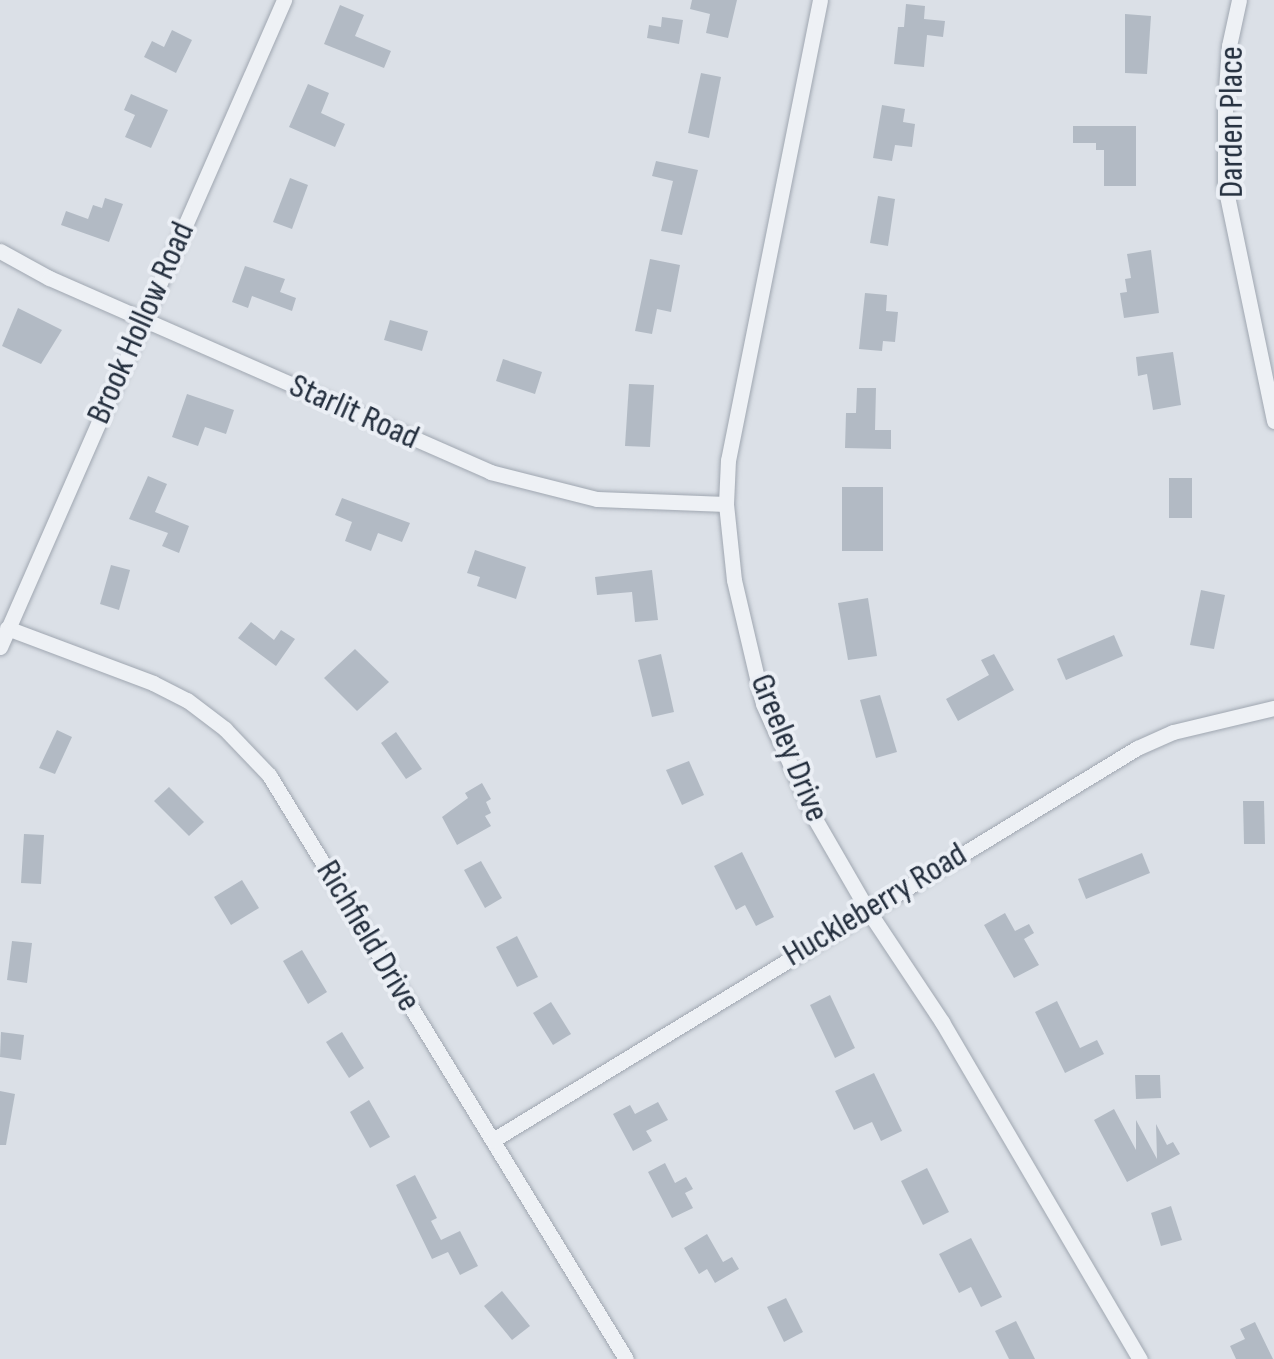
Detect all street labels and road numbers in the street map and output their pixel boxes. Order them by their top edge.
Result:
street label: Darden Place [1211,46,1253,198]
street label: Brook Hollow Road [78,216,204,430]
street label: Starlit Road [283,365,425,459]
street label: Greeley Drive [740,668,838,828]
street label: Huckleberry Road [776,834,974,976]
street label: Richfield Drive [307,853,429,1019]

